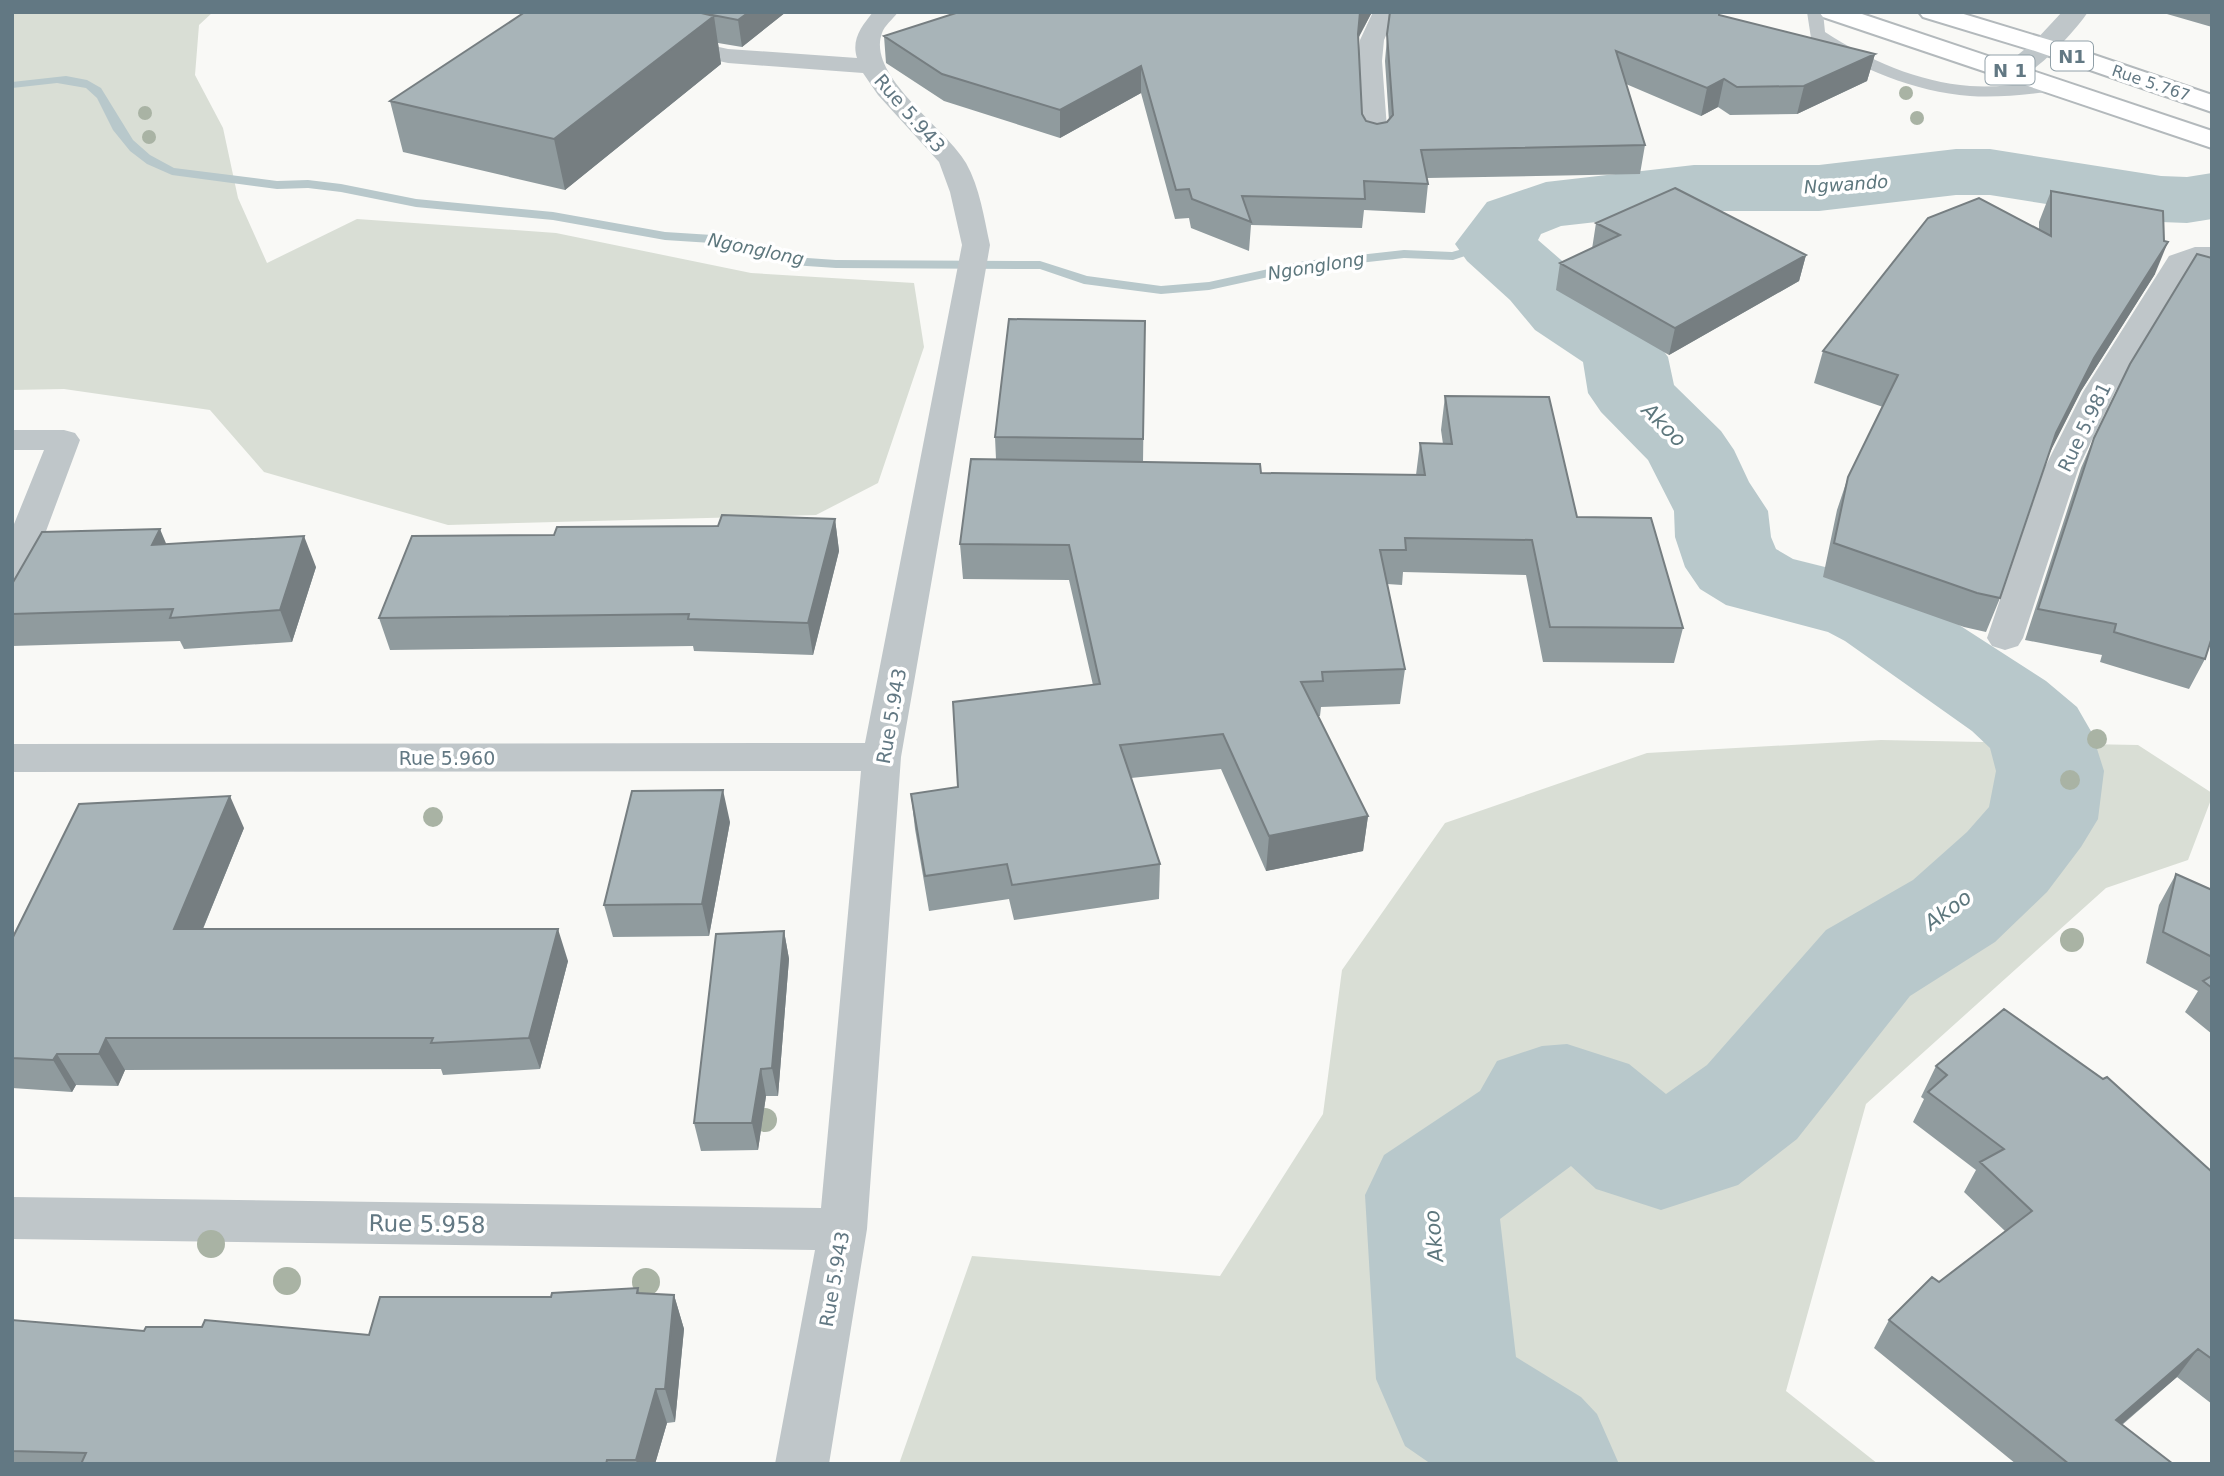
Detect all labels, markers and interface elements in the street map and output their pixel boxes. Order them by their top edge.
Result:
road number: N1 [2051,42,2093,70]
road number: N 1 [1986,56,2035,84]
street label: Rue 5.767 [2109,61,2193,105]
street label: Rue 5.943 [870,69,950,157]
water label: Ngwando [1803,171,1889,197]
water label: Ngonglong [706,229,806,269]
water label: Ngonglong [1266,248,1366,284]
street label: Rue 5.981 [2053,379,2115,475]
water label: Akoo [1636,397,1691,452]
street label: Rue 5.943 [872,667,910,765]
street label: Rue 5.960 [399,747,495,769]
water label: Akoo [1918,885,1976,936]
water label: Akoo [1420,1209,1448,1265]
street label: Rue 5.958 [368,1210,486,1238]
street label: Rue 5.943 [815,1230,853,1328]

